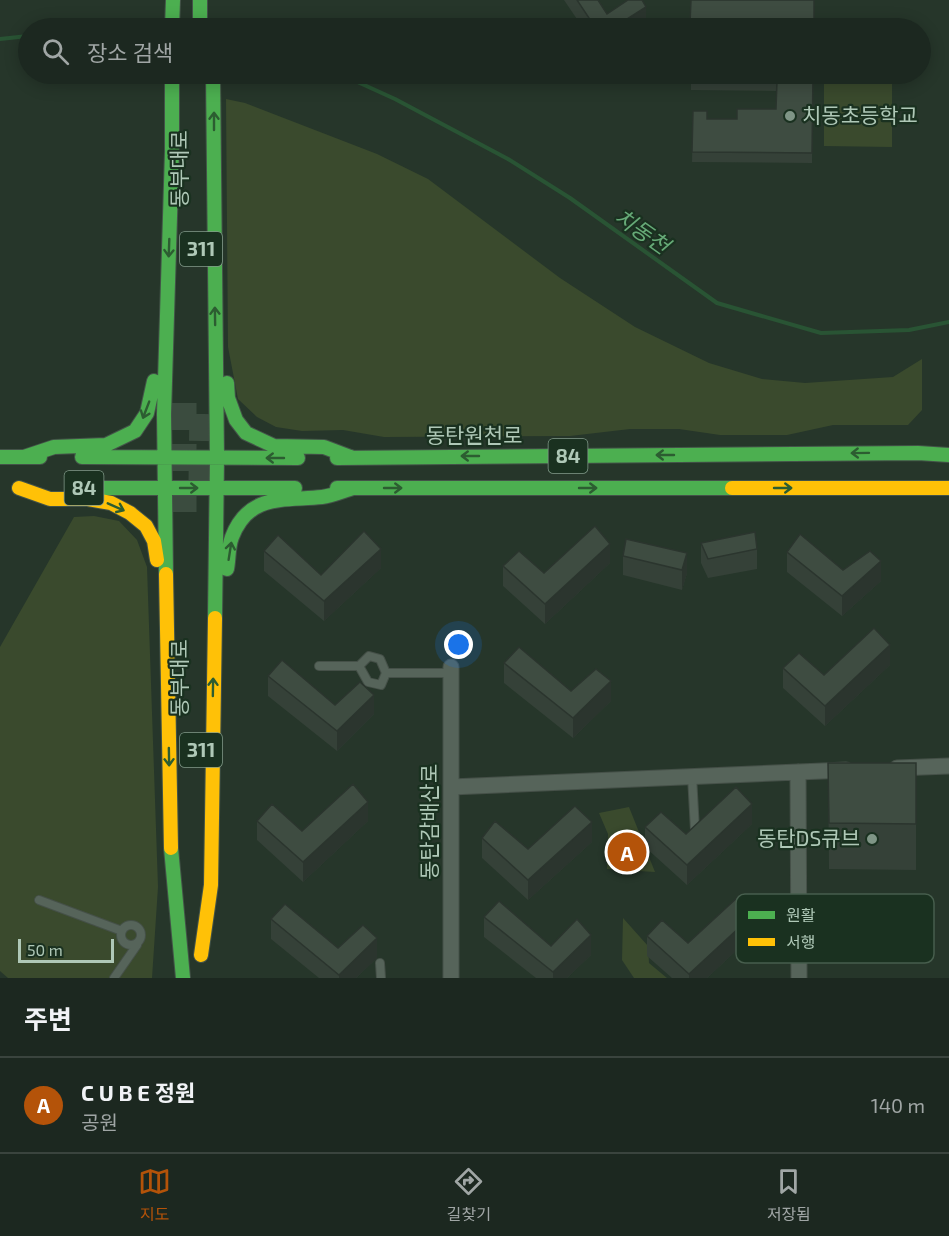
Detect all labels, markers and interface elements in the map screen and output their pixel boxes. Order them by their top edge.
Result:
search box [18,18,931,84]
icon: search [39,35,72,68]
text: 장소 검색 [87,39,173,65]
place label: 치동초등학교 [802,102,918,127]
marker: 치동초등학교 [783,109,797,123]
one-way arrow [208,111,220,131]
street label: 동부대로 [166,130,191,208]
water label: 치동천 [610,202,677,260]
road number: 311 [180,232,222,266]
one-way arrow [163,237,175,257]
one-way arrow [210,306,221,326]
one-way arrow [140,400,151,418]
street label: 동탄원천로 [426,422,522,447]
road number: 84 [548,439,588,473]
one-way arrow [850,448,870,459]
one-way arrow [655,449,675,461]
one-way arrow [460,451,480,462]
one-way arrow [265,452,285,464]
road number: 84 [64,471,104,505]
one-way arrow [179,482,199,494]
one-way arrow [383,482,403,494]
one-way arrow [578,482,598,494]
one-way arrow [773,482,793,494]
one-way arrow [106,502,125,513]
one-way arrow [224,541,235,561]
your location [444,630,473,659]
street label: 동부대로 [166,639,191,717]
one-way arrow [207,678,219,698]
road number: 311 [180,733,222,767]
one-way arrow [163,746,175,766]
street label: 동탄감배산로 [416,764,441,880]
place label: 동탄DS큐브 [757,825,860,850]
pin: A [608,830,646,874]
marker: 동탄DS큐브 [865,832,879,846]
legend [736,894,934,963]
text: 원활 [786,905,816,924]
text: 서행 [786,932,815,951]
scale bar [18,936,114,964]
text: 50 m [27,940,63,959]
text: 주변 [24,1003,72,1034]
text: C U B E 정원 [81,1079,195,1105]
text: A [37,1093,50,1117]
text: 140 m [871,1093,925,1117]
text: 공원 [81,1110,118,1134]
tab: 지도 [138,1165,171,1225]
tab: 길찾기 [447,1165,491,1225]
tab: 저장됨 [767,1165,811,1225]

